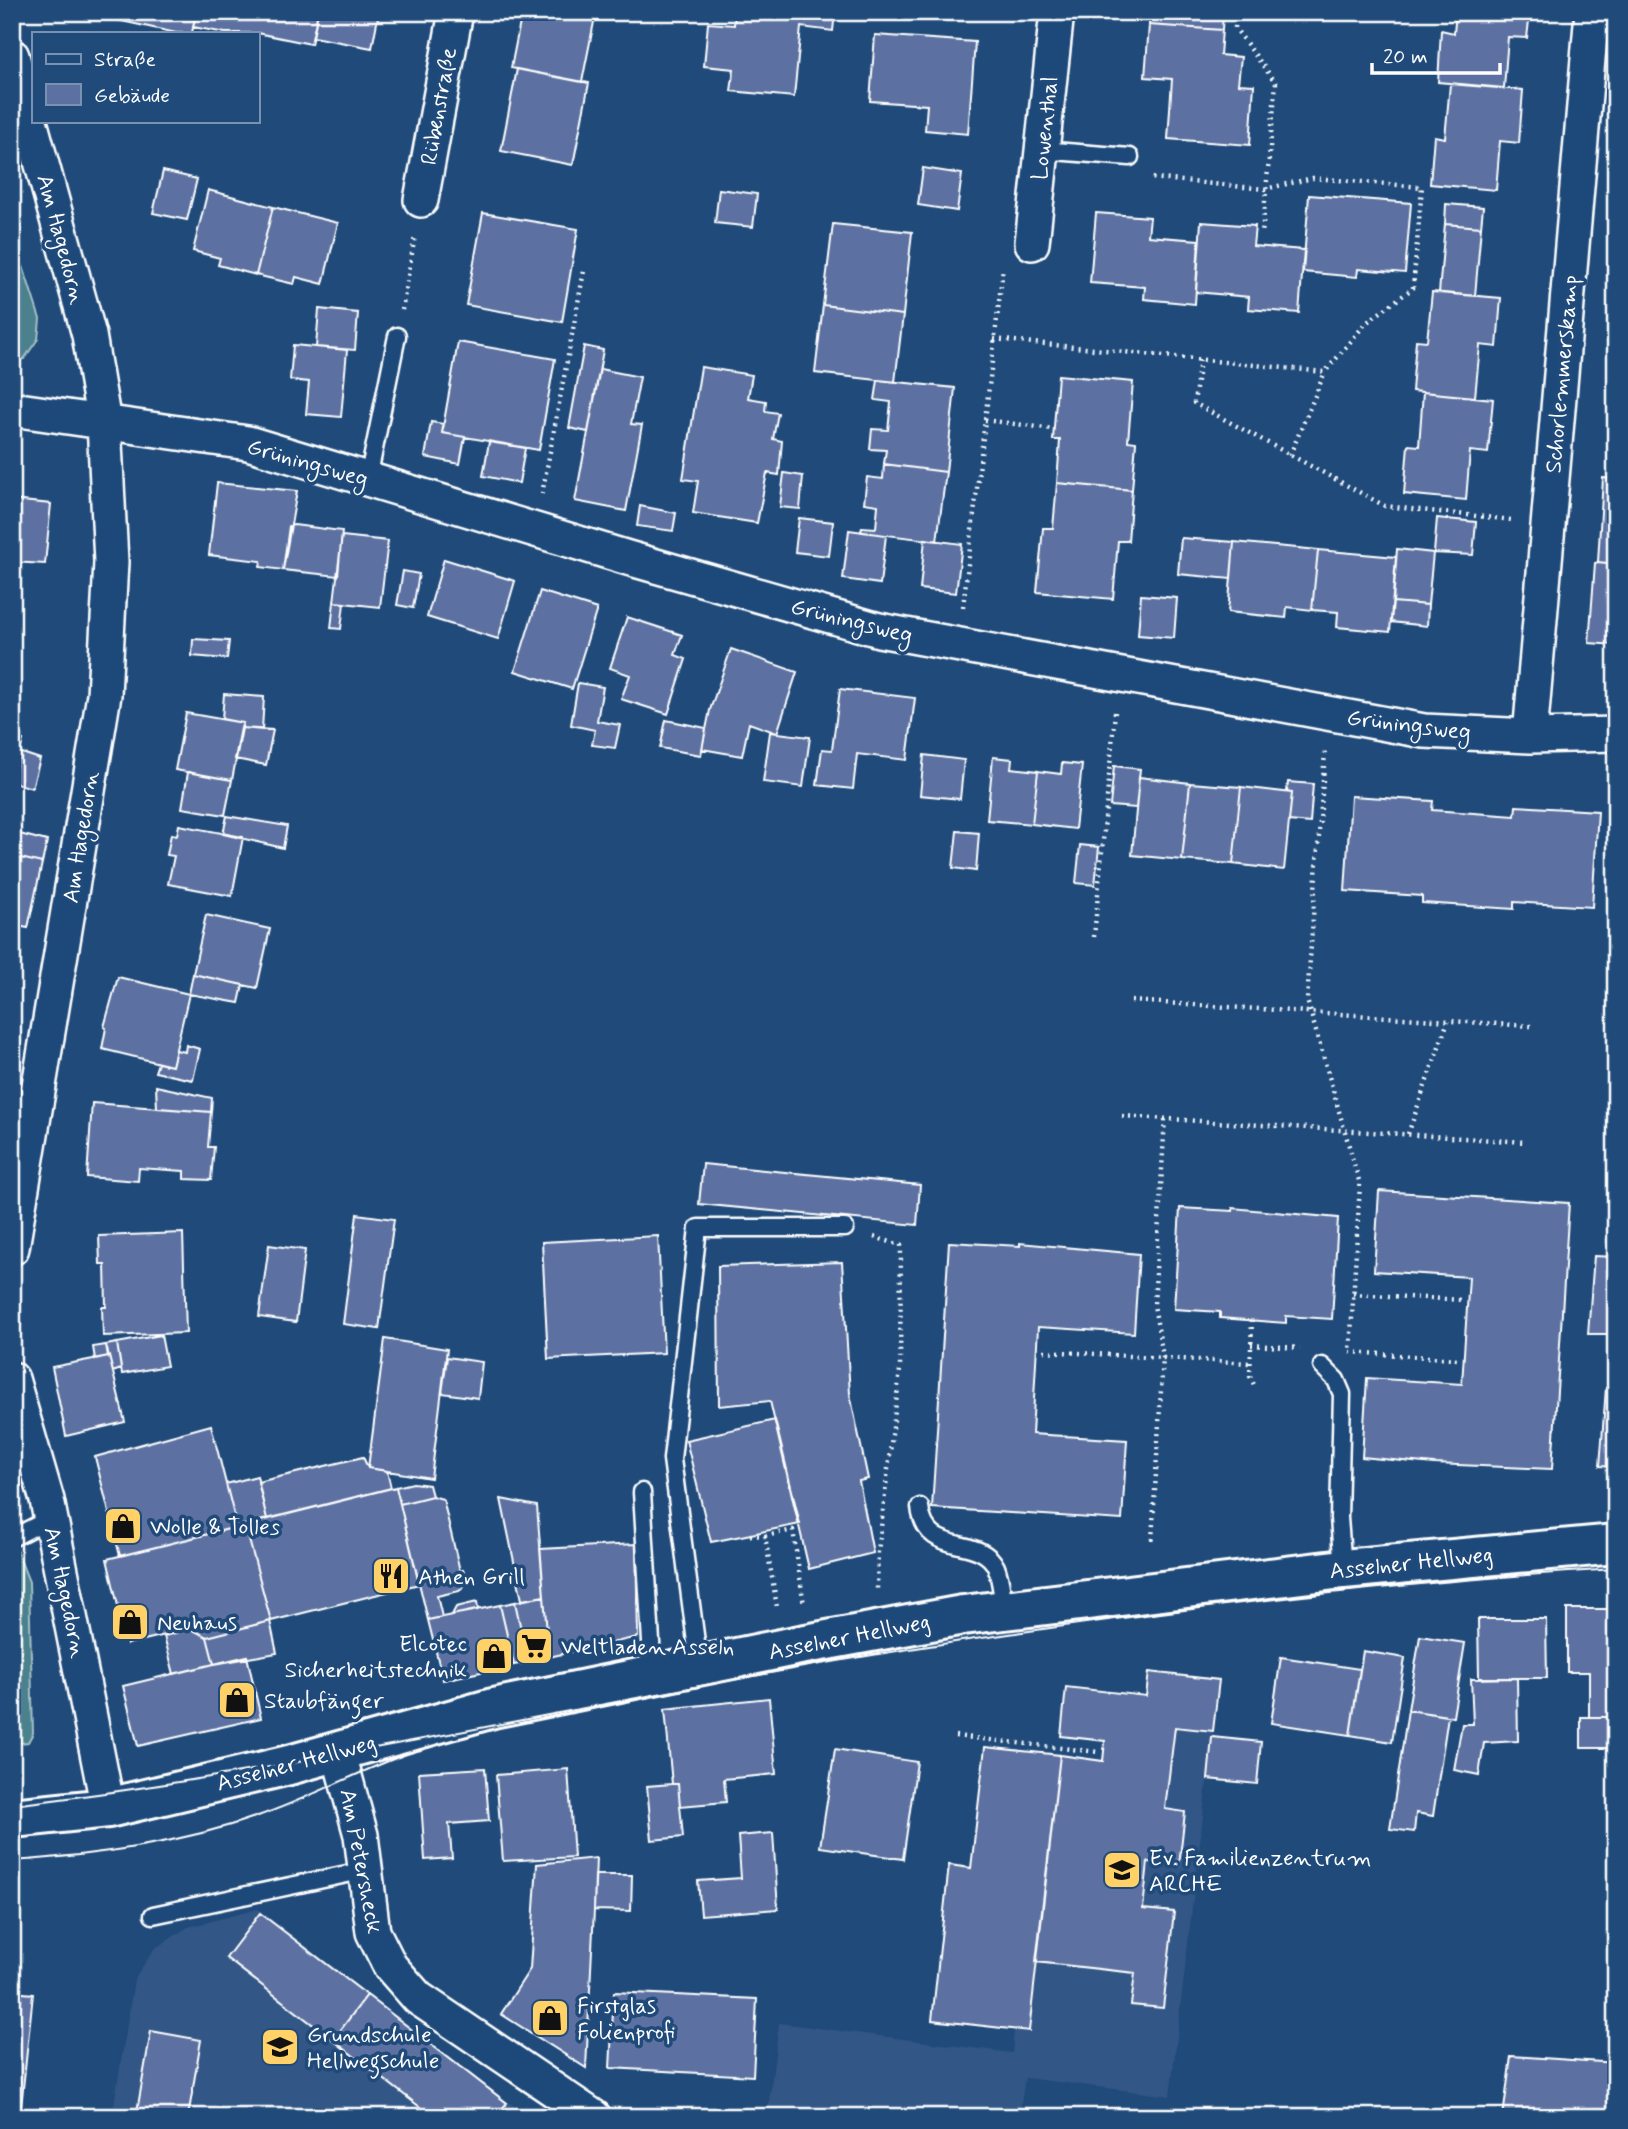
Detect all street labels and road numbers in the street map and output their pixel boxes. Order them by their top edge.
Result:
street label: Rübenstraße [415,45,465,168]
street label: Lowenthal [1026,75,1066,182]
street label: Am Hagedorn [26,171,92,308]
street label: Schorlemmerskamp [1539,274,1587,475]
street label: Grüningsweg [243,432,372,497]
street label: Grüningsweg [787,592,916,654]
street label: Grüningsweg [1345,703,1473,750]
street label: Am Hagedorn [57,769,109,906]
street label: Am Hagedorn [34,1524,93,1661]
street label: Asselner Hellweg [1328,1540,1494,1587]
street label: Asselner Hellweg [766,1608,933,1668]
street label: Asselner Hellweg [213,1728,380,1800]
street label: Am Petersheck [331,1786,389,1936]

